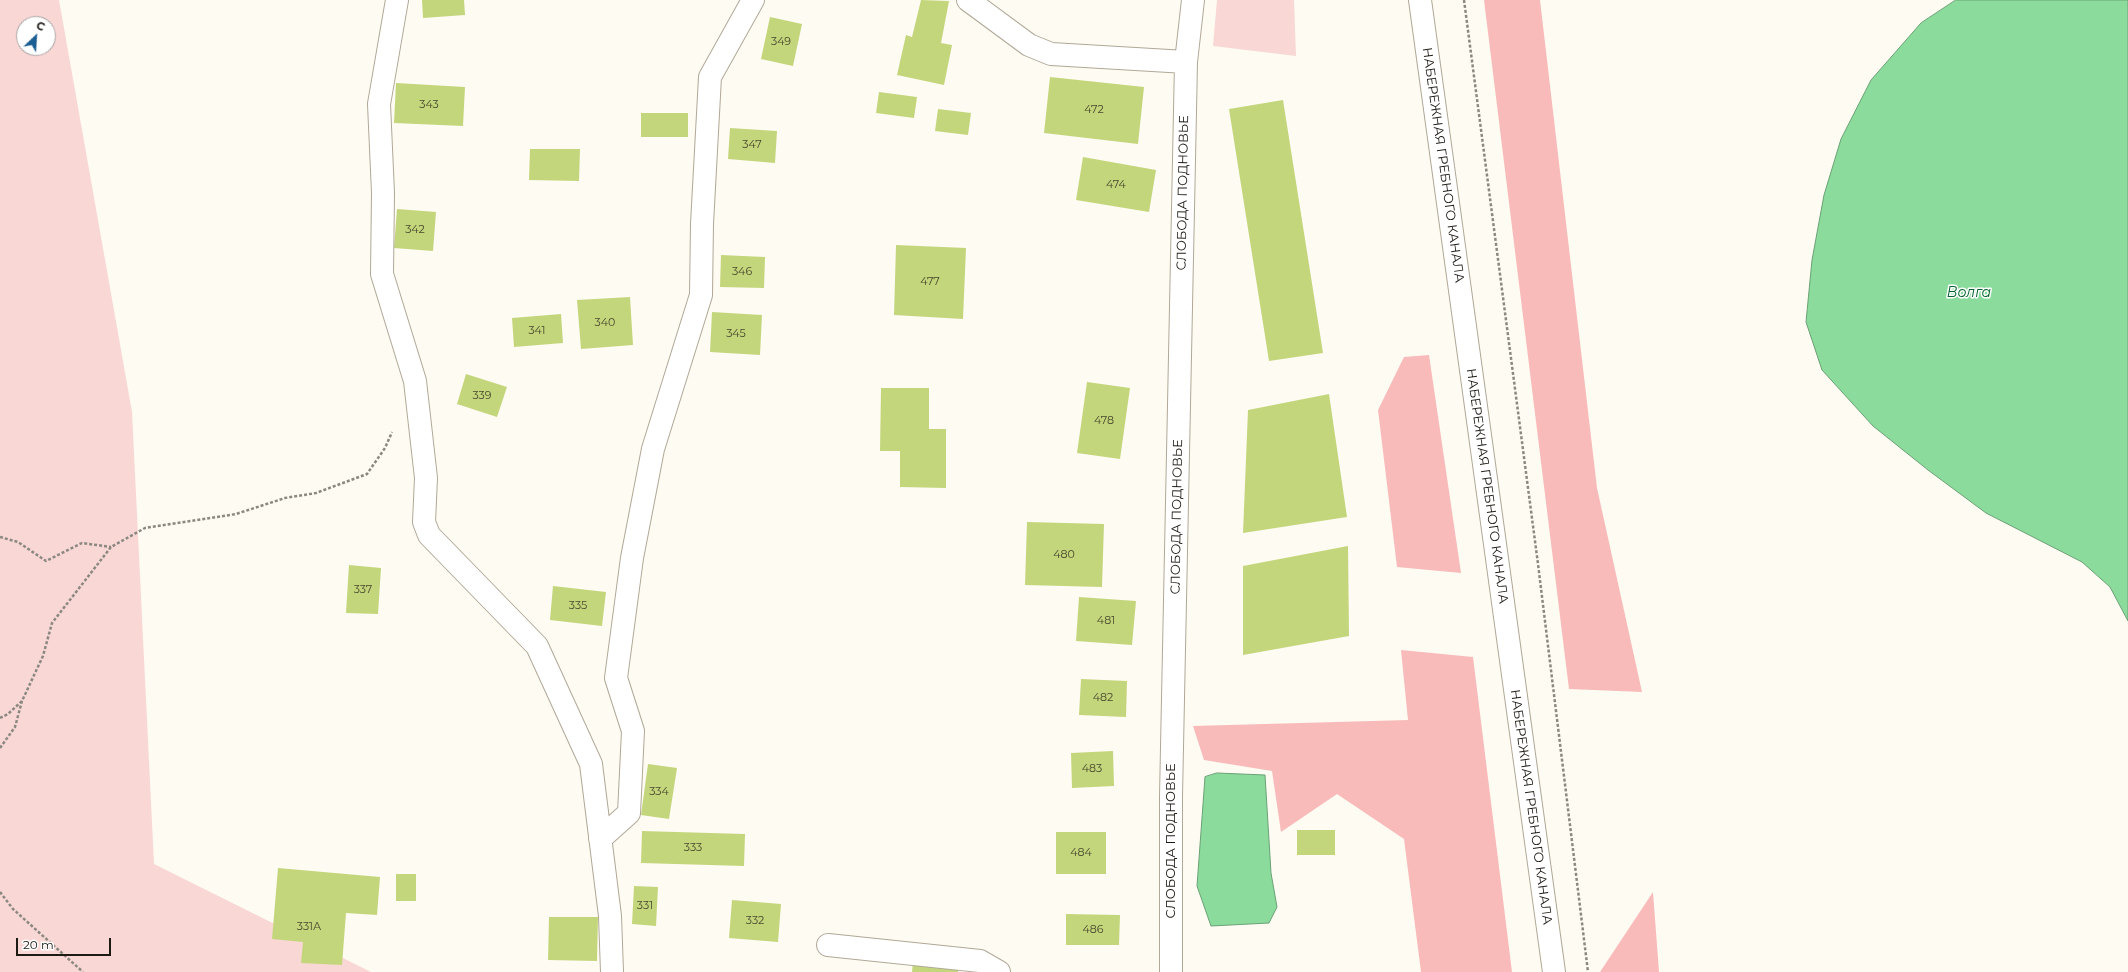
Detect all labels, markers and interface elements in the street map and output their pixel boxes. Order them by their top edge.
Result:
north arrow [16,16,56,56]
text: С [34,18,47,34]
house number: 349 [771,35,791,49]
street label: НАБЕРЕЖНАЯ ГРЕБНОГО КАНАЛА [1419,46,1467,284]
house number: 343 [419,98,439,112]
house number: 472 [1084,103,1104,117]
street label: СЛОБОДА ПОДНОВЬЕ [1174,115,1192,271]
house number: 347 [742,138,762,152]
house number: 474 [1106,178,1126,192]
house number: 342 [405,223,425,237]
house number: 346 [732,265,752,279]
house number: 477 [920,275,940,289]
water label: Волга [1947,285,1991,301]
house number: 340 [595,316,615,330]
house number: 341 [528,324,546,338]
house number: 345 [726,327,746,341]
street label: НАБЕРЕЖНАЯ ГРЕБНОГО КАНАЛА [1463,367,1511,605]
house number: 339 [472,389,492,403]
house number: 478 [1094,414,1114,428]
street label: СЛОБОДА ПОДНОВЬЕ [1168,439,1186,595]
house number: 480 [1053,548,1075,562]
house number: 337 [354,583,372,597]
house number: 335 [569,599,587,613]
house number: 481 [1097,614,1115,628]
street label: НАБЕРЕЖНАЯ ГРЕБНОГО КАНАЛА [1507,688,1555,926]
house number: 482 [1093,691,1113,705]
house number: 483 [1082,762,1102,776]
street label: СЛОБОДА ПОДНОВЬЕ [1163,763,1179,919]
house number: 334 [649,785,669,799]
house number: 333 [684,841,702,855]
house number: 484 [1070,846,1092,860]
house number: 331 [637,899,653,913]
house number: 332 [746,914,764,928]
house number: 331А [297,920,321,934]
house number: 486 [1082,923,1104,937]
scale bar [18,930,113,956]
text: 20 m [23,937,54,952]

